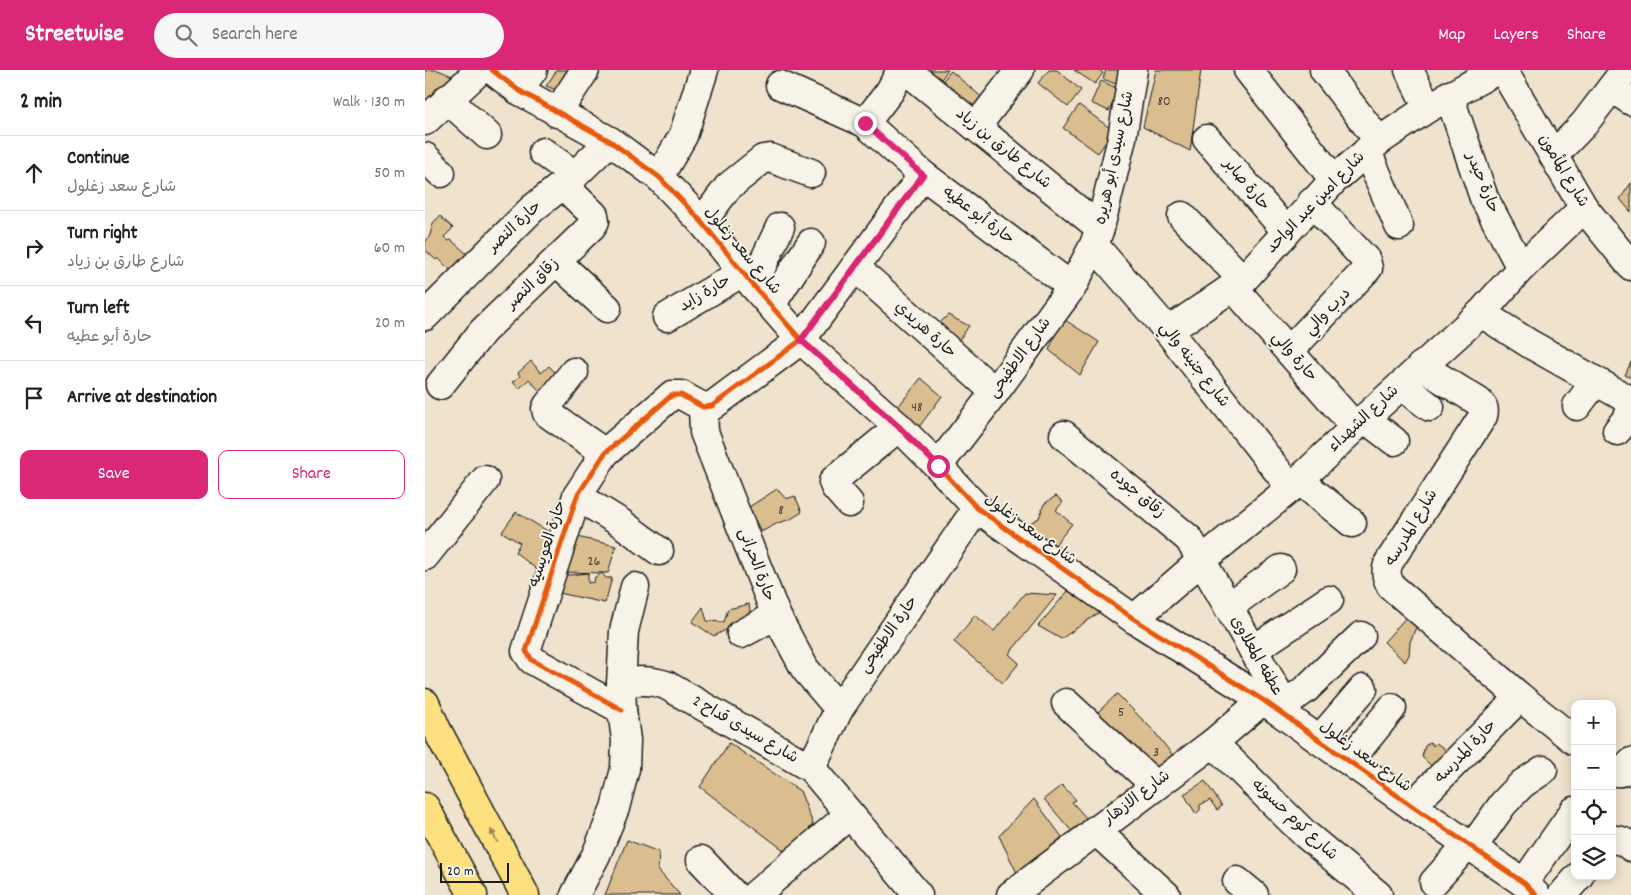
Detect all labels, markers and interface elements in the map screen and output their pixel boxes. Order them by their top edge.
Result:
search box [154,13,504,58]
text: Streetwise [25,18,124,52]
icon: search [172,21,200,49]
text: Search here [212,22,298,49]
text: Map [1438,23,1465,48]
text: Layers [1493,23,1539,48]
text: Share [1567,23,1606,48]
text: 2 min [20,88,62,118]
street label: شارع سيدى أبو هريره [1090,89,1140,227]
text: Walk · 130 m [333,91,405,114]
house number: 80 [1157,92,1171,112]
street label: شارع طارق بن زياد [950,103,1056,195]
route end [854,112,877,135]
street label: شارع المأمون [1532,130,1594,212]
text: Continue [67,146,129,173]
street label: شارع امين عبد الواحد [1261,147,1371,259]
street label: حارة حيدر [1459,147,1505,217]
street label: حارة صابر [1216,152,1275,216]
icon: ahead [20,159,48,187]
text: 50 m [374,162,405,185]
text: شارع سعد زغلول [67,176,176,199]
street label: حارة أبو عطيه [937,181,1019,251]
street label: حارة النصر [481,196,547,259]
street label: شارع سعد زغلول [698,202,786,300]
text: Turn right [67,221,138,248]
icon: right [20,234,48,262]
text: 60 m [374,237,405,260]
text: شارع طارق بن زياد [67,251,185,274]
street label: زقاق النصر [500,253,565,316]
street label: حارة زايد [675,270,735,318]
street label: درب والي [1299,283,1357,342]
text: Turn left [67,296,130,323]
street label: حارة هريدي [889,296,961,364]
icon: left [20,309,48,337]
text: 20 m [375,312,405,335]
street label: شارع الاطفيحى [983,313,1057,403]
street label: شارع جنينه والي [1153,317,1235,413]
text: حارة أبو عطيه [67,326,152,349]
street label: حارة والي [1265,327,1322,388]
street label: شارع الشهداء [1323,380,1405,458]
icon: arrive [20,384,48,412]
text: Arrive at destination [67,385,217,412]
house number: 48 [911,398,923,418]
button: Save [20,450,208,499]
button: Share [218,450,405,499]
route start [927,455,950,478]
street label: زقاق جوده [1104,464,1170,524]
street label: شارع المدرسه [1380,485,1444,571]
street label: شارع سعد زغلول [979,489,1081,571]
street label: حارة العويسيه [523,498,573,590]
house number: 8 [778,501,784,521]
street label: حارة الحرانى [731,525,781,605]
house number: 26 [588,552,601,572]
street label: حارة الاطفيحى [854,592,924,678]
street label: عطفه المعلاوى [1224,612,1288,700]
street label: شارع سيدى قداح 2 [688,690,802,770]
map controls [1571,700,1616,880]
button: + [1571,700,1616,745]
house number: 5 [1118,703,1124,723]
street label: حارة المدرسه [1430,715,1502,789]
street label: شارع سعد زغلول [1314,716,1416,798]
house number: 3 [1153,743,1159,763]
button: − [1571,745,1616,790]
street label: شارع الازهار [1098,765,1176,832]
street label: شارع كوم حسونه [1245,774,1343,866]
button: locate [1571,790,1616,835]
one-way arrow [490,829,498,844]
button: layers [1571,835,1616,880]
scale bar [440,860,509,883]
text: 20 m [447,862,474,882]

